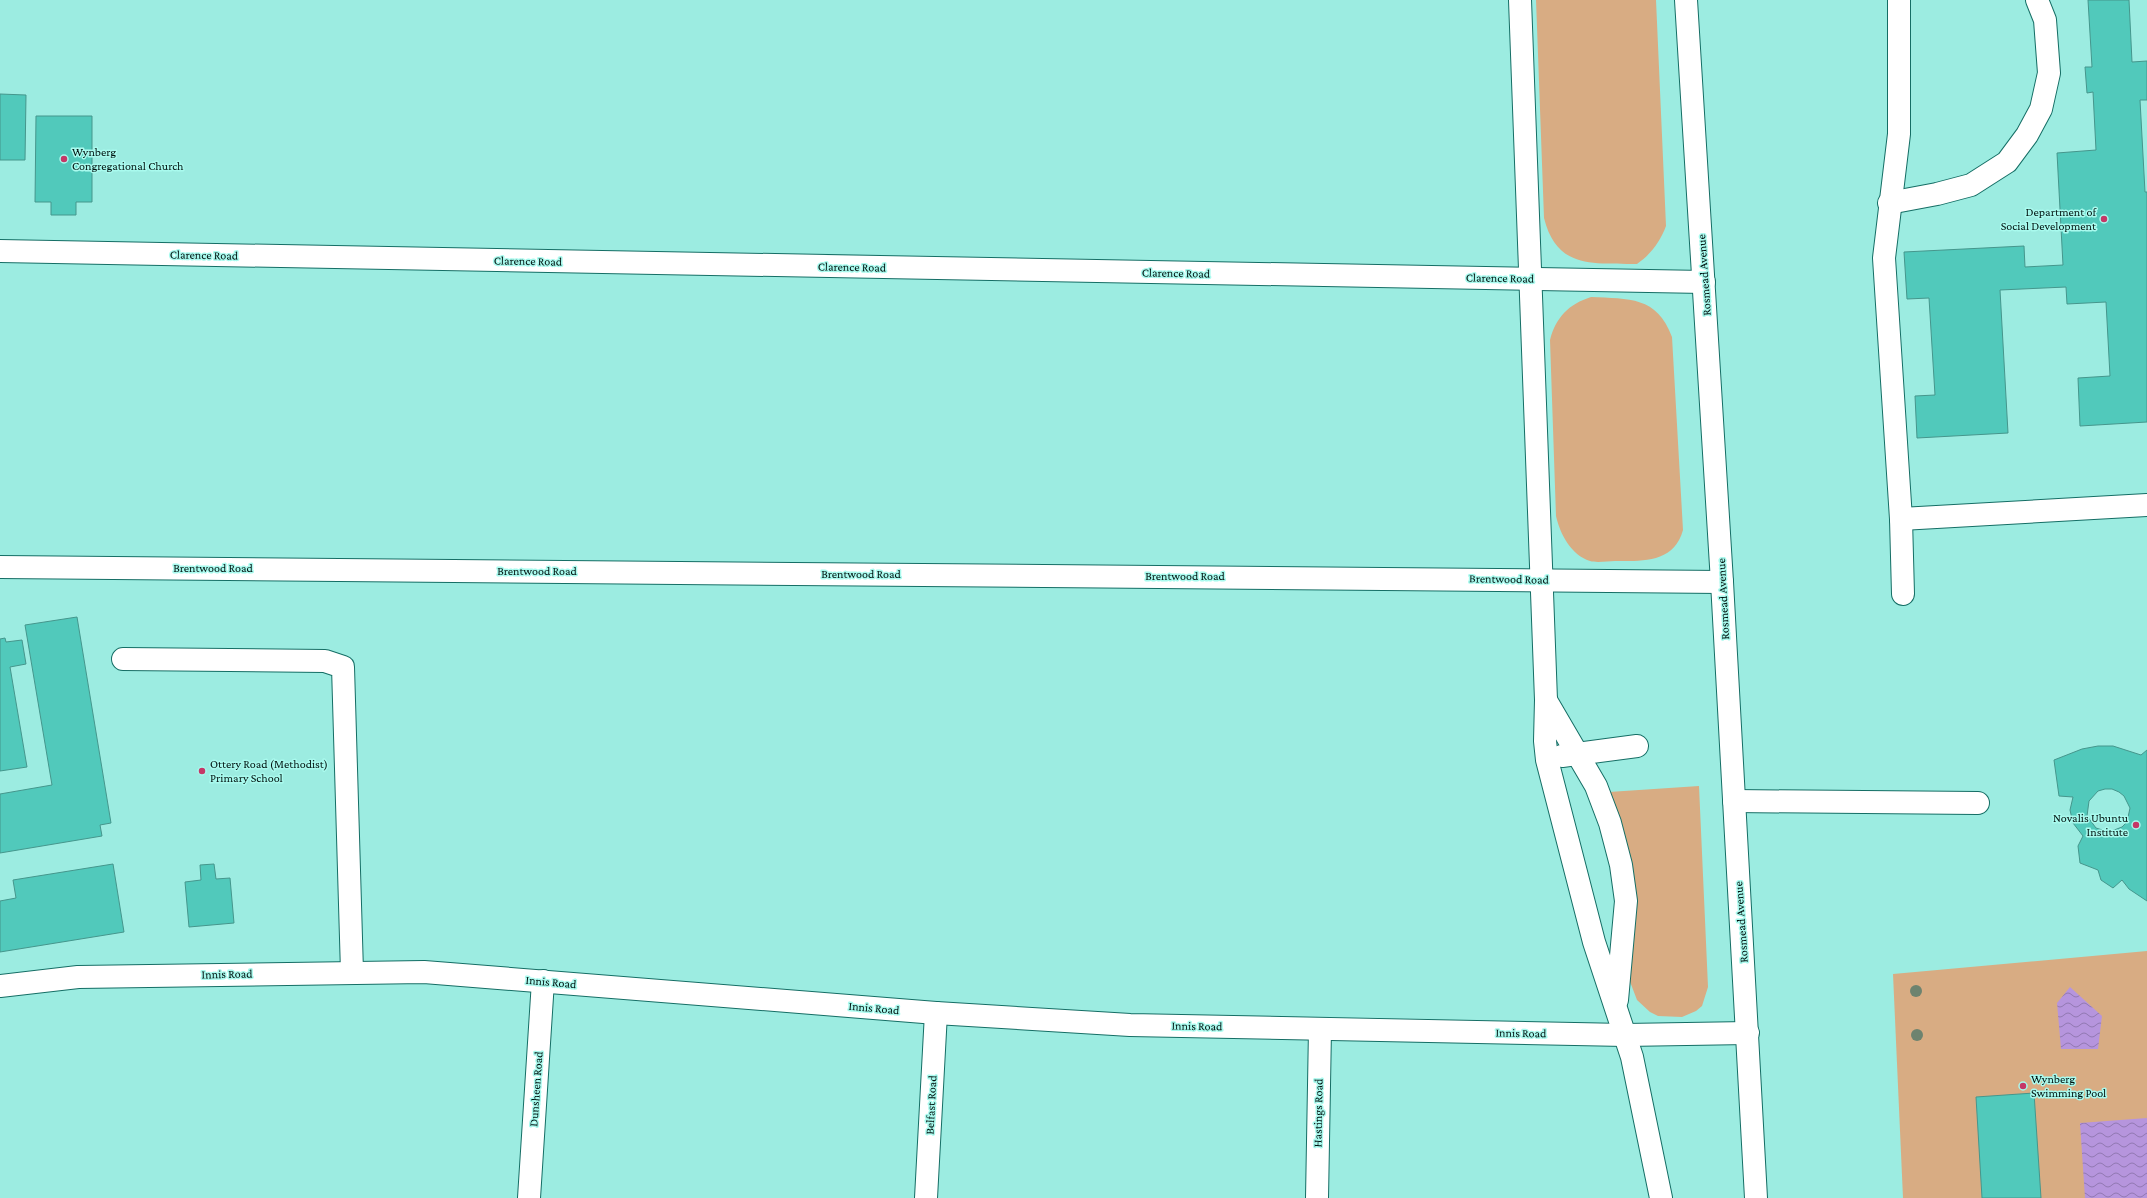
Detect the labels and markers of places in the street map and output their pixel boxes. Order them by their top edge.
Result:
place label: Wynberg Congregational Church [72,145,184,173]
marker: Wynberg Congregational Church [59,154,69,164]
place label: Department of Social Development [2001,205,2097,233]
marker: Department of Social Development [2099,214,2109,224]
place label: Ottery Road (Methodist) Primary School [210,757,328,785]
marker: Ottery Road (Methodist) Primary School [197,766,207,776]
place label: Novalis Ubuntu Institute [2053,811,2129,839]
marker: Novalis Ubuntu Institute [2131,820,2141,830]
place label: Wynberg Swimming Pool [2031,1072,2106,1100]
marker: Wynberg Swimming Pool [2018,1081,2028,1091]

